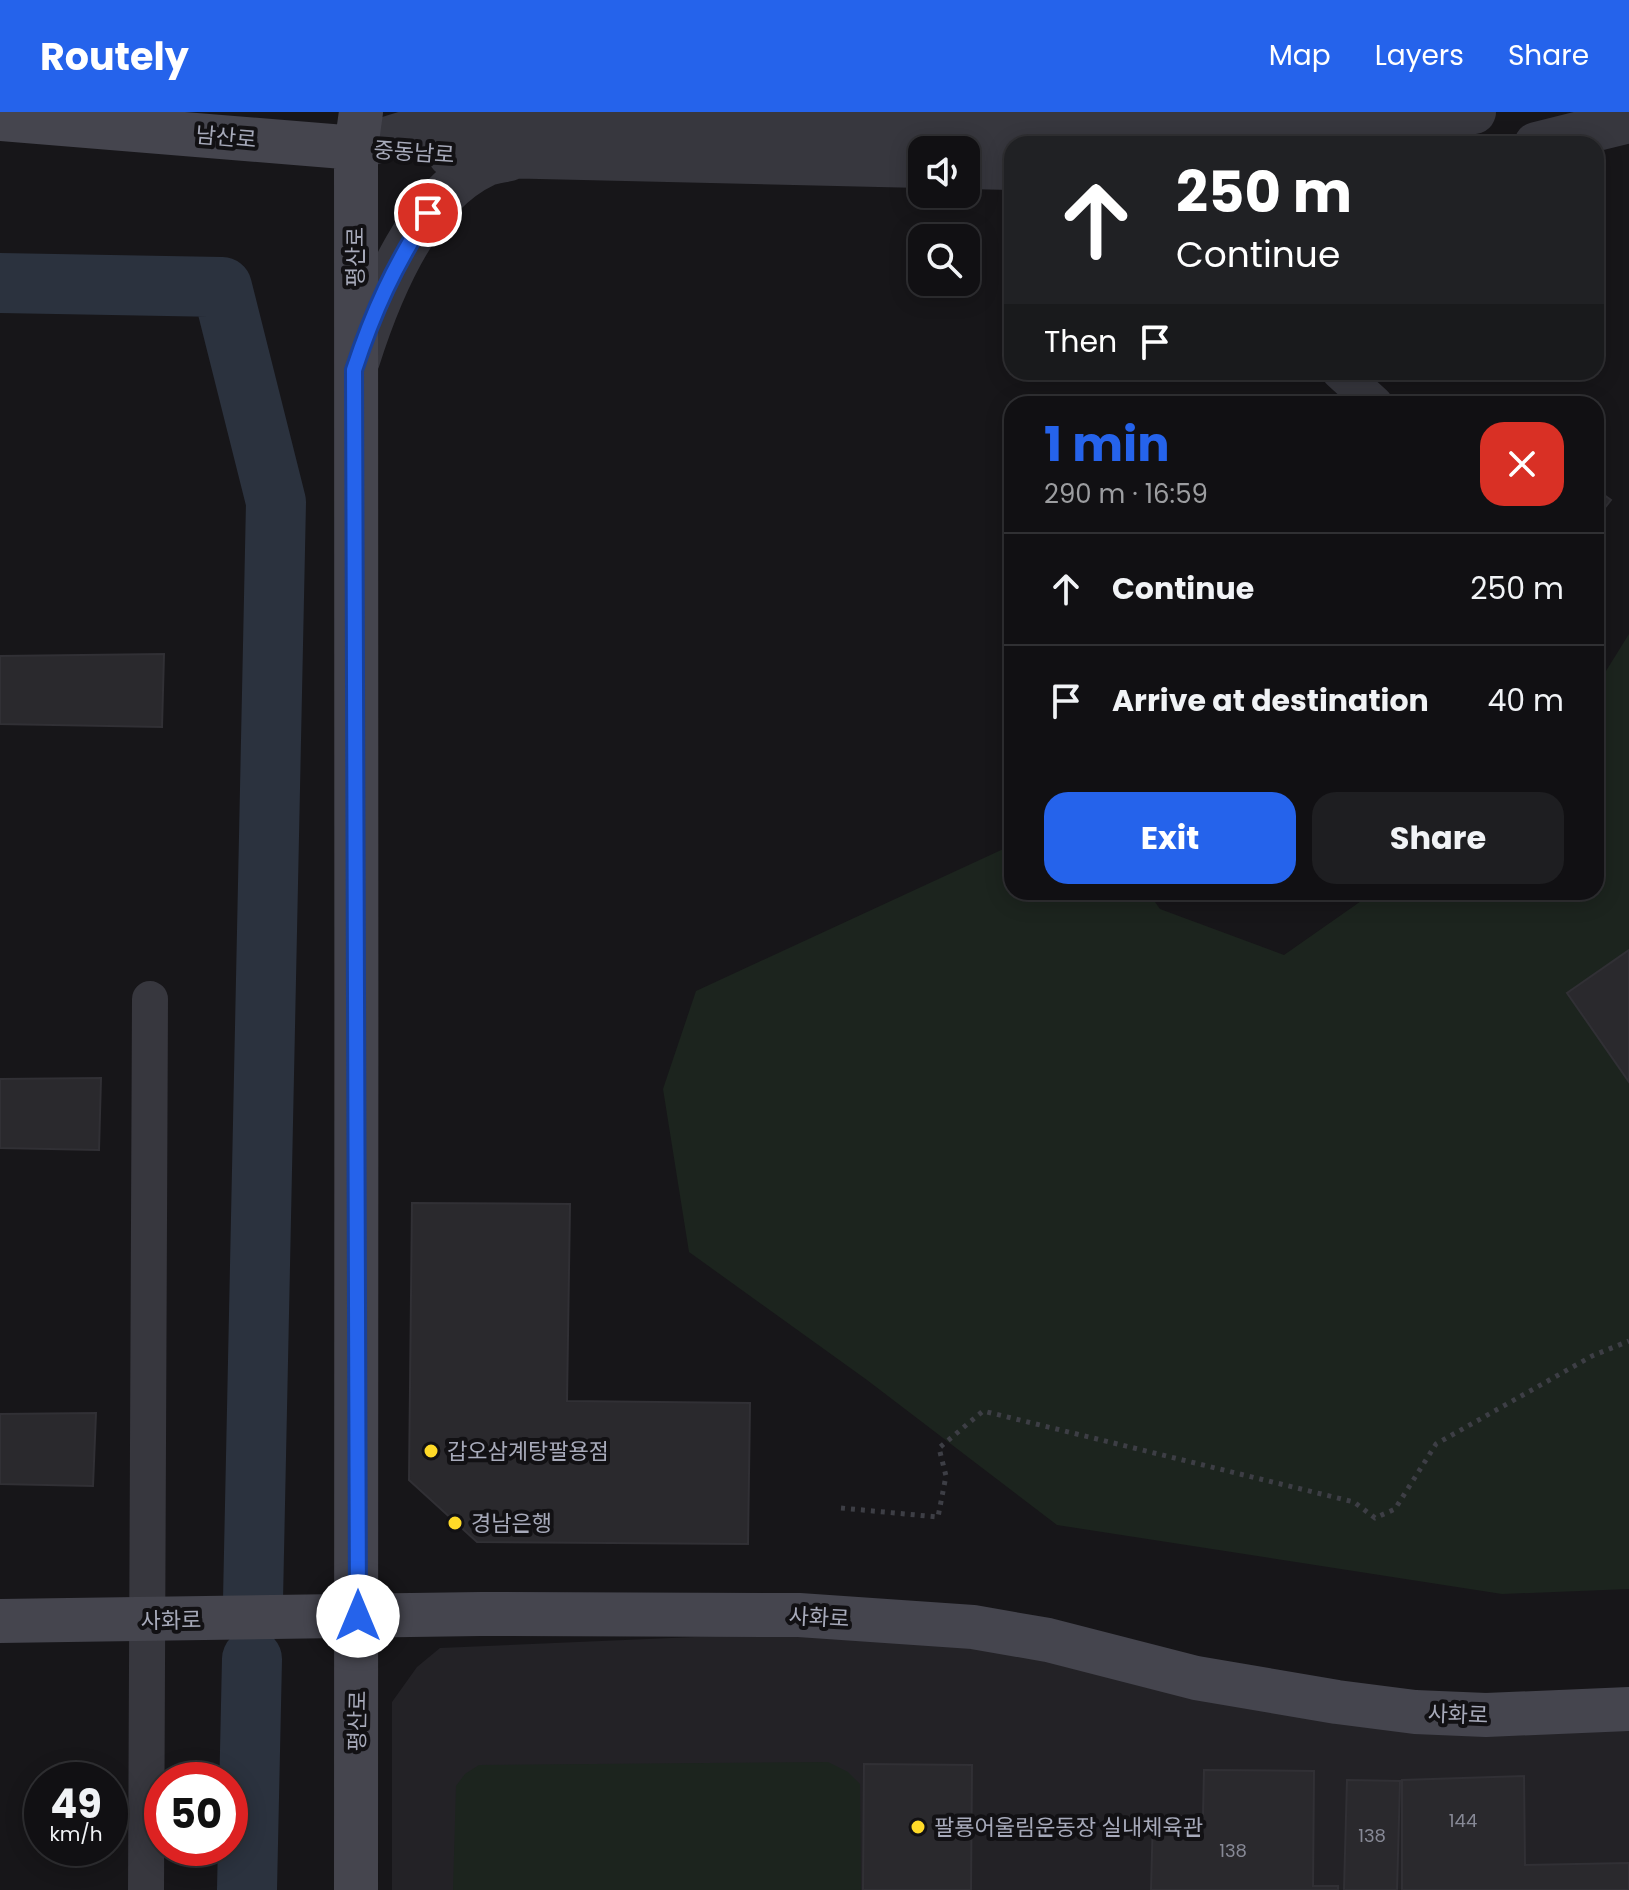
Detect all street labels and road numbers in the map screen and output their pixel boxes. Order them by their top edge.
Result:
street label: 남산로 [194,119,258,156]
street label: 중동남로 [372,134,455,171]
street label: 평산로 [340,227,371,287]
street label: 사화로 [788,1600,850,1635]
street label: 사화로 [140,1604,202,1637]
street label: 평산로 [341,1690,374,1752]
street label: 사화로 [1427,1698,1489,1731]

